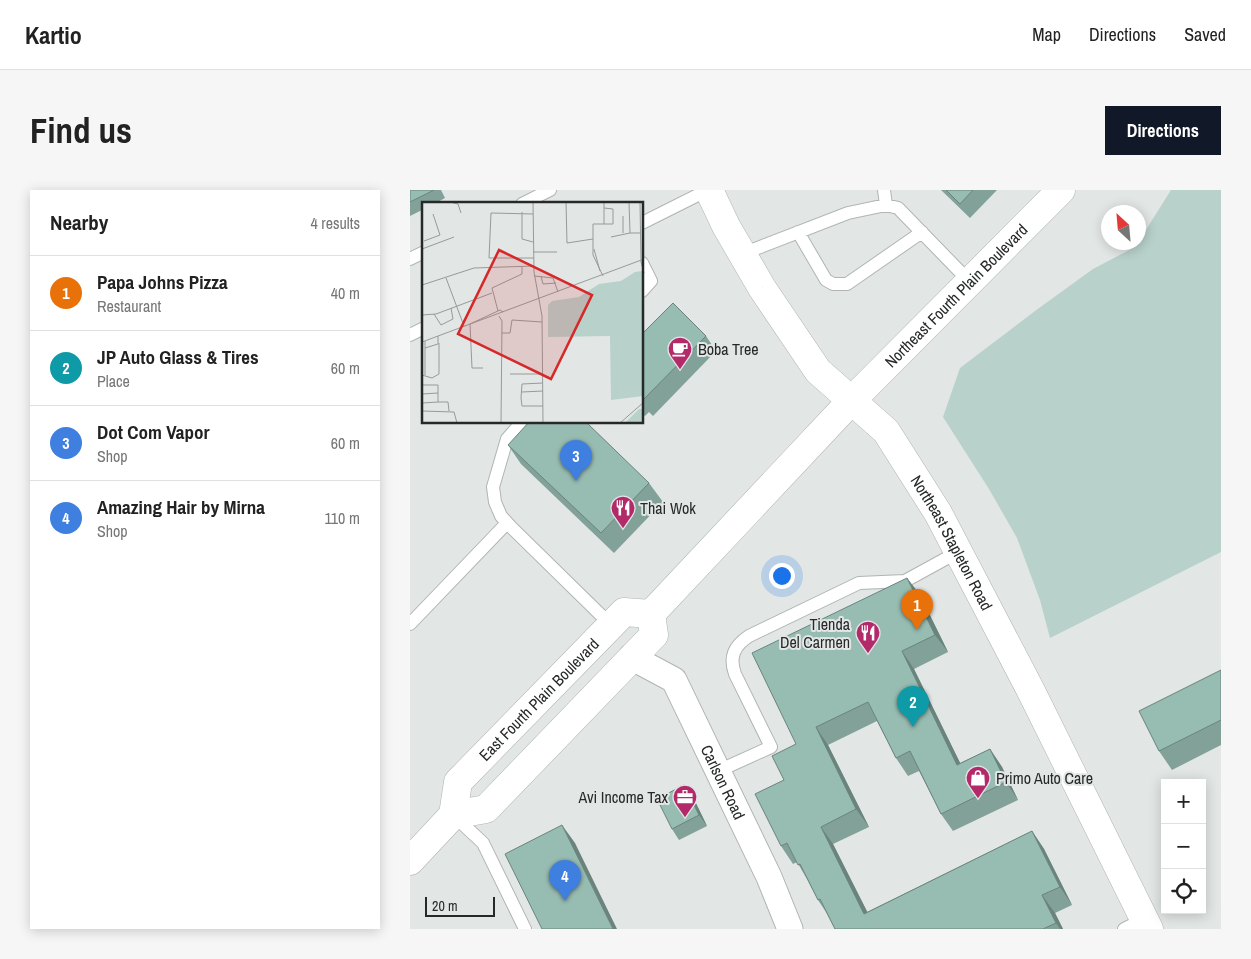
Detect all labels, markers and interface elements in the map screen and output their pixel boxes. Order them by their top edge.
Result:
text: Kartio [25,19,82,51]
text: Map [1032,22,1061,47]
text: Directions [1089,22,1156,47]
text: Saved [1184,22,1226,47]
button: Directions [1105,106,1221,155]
text: Find us [30,107,132,154]
inset map [422,202,644,424]
north arrow [1101,205,1146,250]
text: Nearby [50,208,108,237]
text: 4 results [310,212,360,234]
street label: Northeast Fourth Plain Boulevard [880,219,1032,372]
text: Papa Johns Pizza [97,269,228,295]
text: 1 [62,282,70,304]
text: 40 m [331,282,360,304]
text: Restaurant [97,295,161,317]
cafe icon: Boba Tree [667,336,693,370]
place label: Boba Tree [698,338,759,360]
text: JP Auto Glass & Tires [97,344,259,370]
text: 2 [62,357,70,379]
text: 60 m [331,357,360,379]
text: Place [97,370,130,392]
text: Dot Com Vapor [97,419,210,445]
text: 3 [62,432,70,454]
text: 60 m [331,432,360,454]
pin: 3 [560,440,592,481]
text: Shop [97,445,128,467]
street label: Northeast Stapleton Road [906,471,998,614]
text: Amazing Hair by Mirna [97,494,265,520]
restaurant icon: Thai Wok [610,495,636,529]
place label: Thai Wok [640,497,696,519]
text: 4 [62,507,70,529]
text: 110 m [324,507,360,529]
text: Shop [97,520,128,542]
your location [769,563,795,589]
pin: 1 [901,589,933,630]
place label: Tienda Del Carmen [780,613,851,653]
restaurant icon: Tienda Del Carmen [855,620,881,654]
street label: East Fourth Plain Boulevard [474,633,604,765]
pin: 2 [897,686,929,727]
street label: Carlson Road [696,741,751,823]
shop icon: Primo Auto Care [965,765,991,799]
place label: Primo Auto Care [996,767,1093,789]
map controls [1161,779,1206,914]
button: + [1161,779,1206,824]
office icon: Avi Income Tax [672,784,698,818]
place label: Avi Income Tax [577,786,668,808]
button: − [1161,824,1206,869]
pin: 4 [549,860,581,901]
button: locate [1161,869,1206,914]
scale bar [425,894,495,917]
text: 20 m [432,897,458,915]

